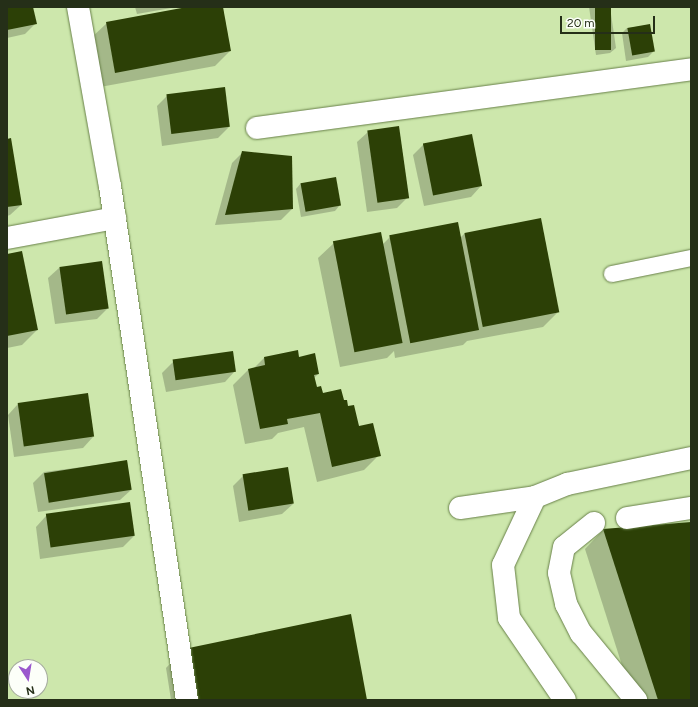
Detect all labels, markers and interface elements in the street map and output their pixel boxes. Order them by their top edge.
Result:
scale bar [562,8,657,34]
text: 20 m [567,16,595,30]
north arrow [8,659,48,699]
text: N [25,683,36,697]

